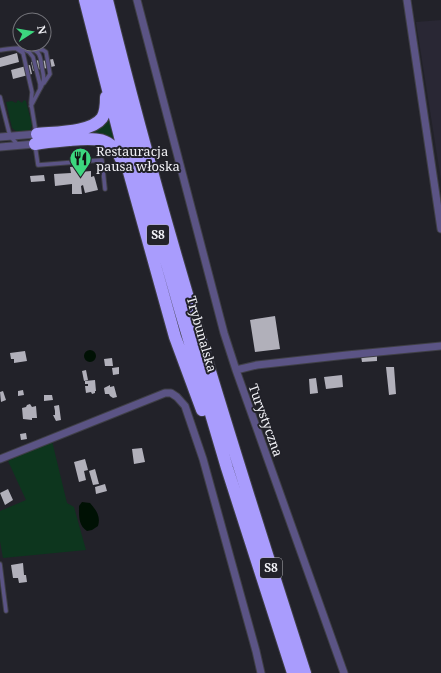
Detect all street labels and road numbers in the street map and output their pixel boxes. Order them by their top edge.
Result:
road number: S8 [147,225,169,245]
street label: Trybunalska [183,294,221,374]
street label: Turystyczna [245,381,287,459]
road number: S8 [260,558,282,578]

